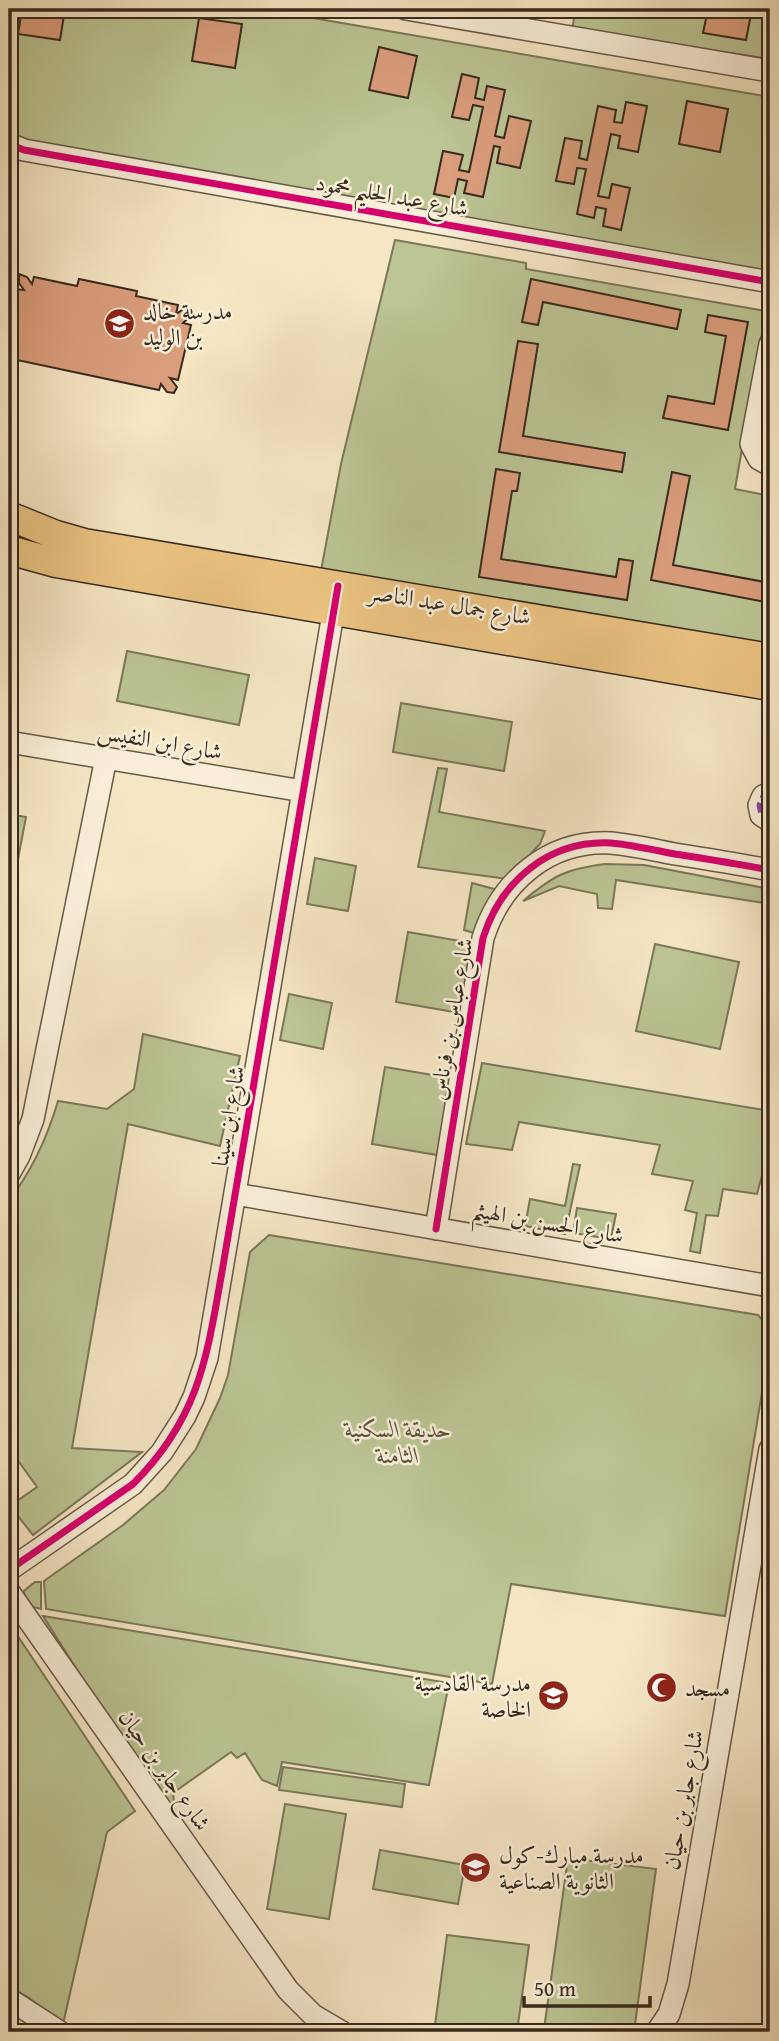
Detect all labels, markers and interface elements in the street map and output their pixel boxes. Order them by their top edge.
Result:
street label: شارع عبد الحليم محمود [312,165,471,231]
place label: مدرسة خالد بن الوليد [143,294,232,353]
school or university icon: مدرسة خالد بن الوليد [103,307,137,341]
street label: شارع جمال عبد الناصر [364,574,533,637]
street label: شارع ابن النفيس [94,713,225,772]
street label: شارع عباس بن فرناس [420,935,485,1103]
street label: شارع ابن سينا [202,1063,257,1170]
street label: شارع الحسن بن الهيثم [469,1192,626,1258]
park label: حديقة السكنية الثامنة [343,1412,451,1471]
place label: مدرسة القادسية الخاصة [414,1666,531,1725]
mosque icon: مسجد [645,1671,679,1705]
place label: مسجد [685,1671,730,1704]
school or university icon: مدرسة القادسية الخاصة [537,1679,571,1713]
street label: شارع جابر بن حيان [108,1702,220,1839]
street label: شارع جابر بن حيان [654,1727,715,1873]
place label: مدرسة مبارك-كول الثانوية الصناعية [499,1838,644,1897]
school or university icon: مدرسة مبارك-كول الثانوية الصناعية [459,1851,493,1885]
scale bar [524,1964,650,2008]
text: 50 m [534,1973,576,2004]

